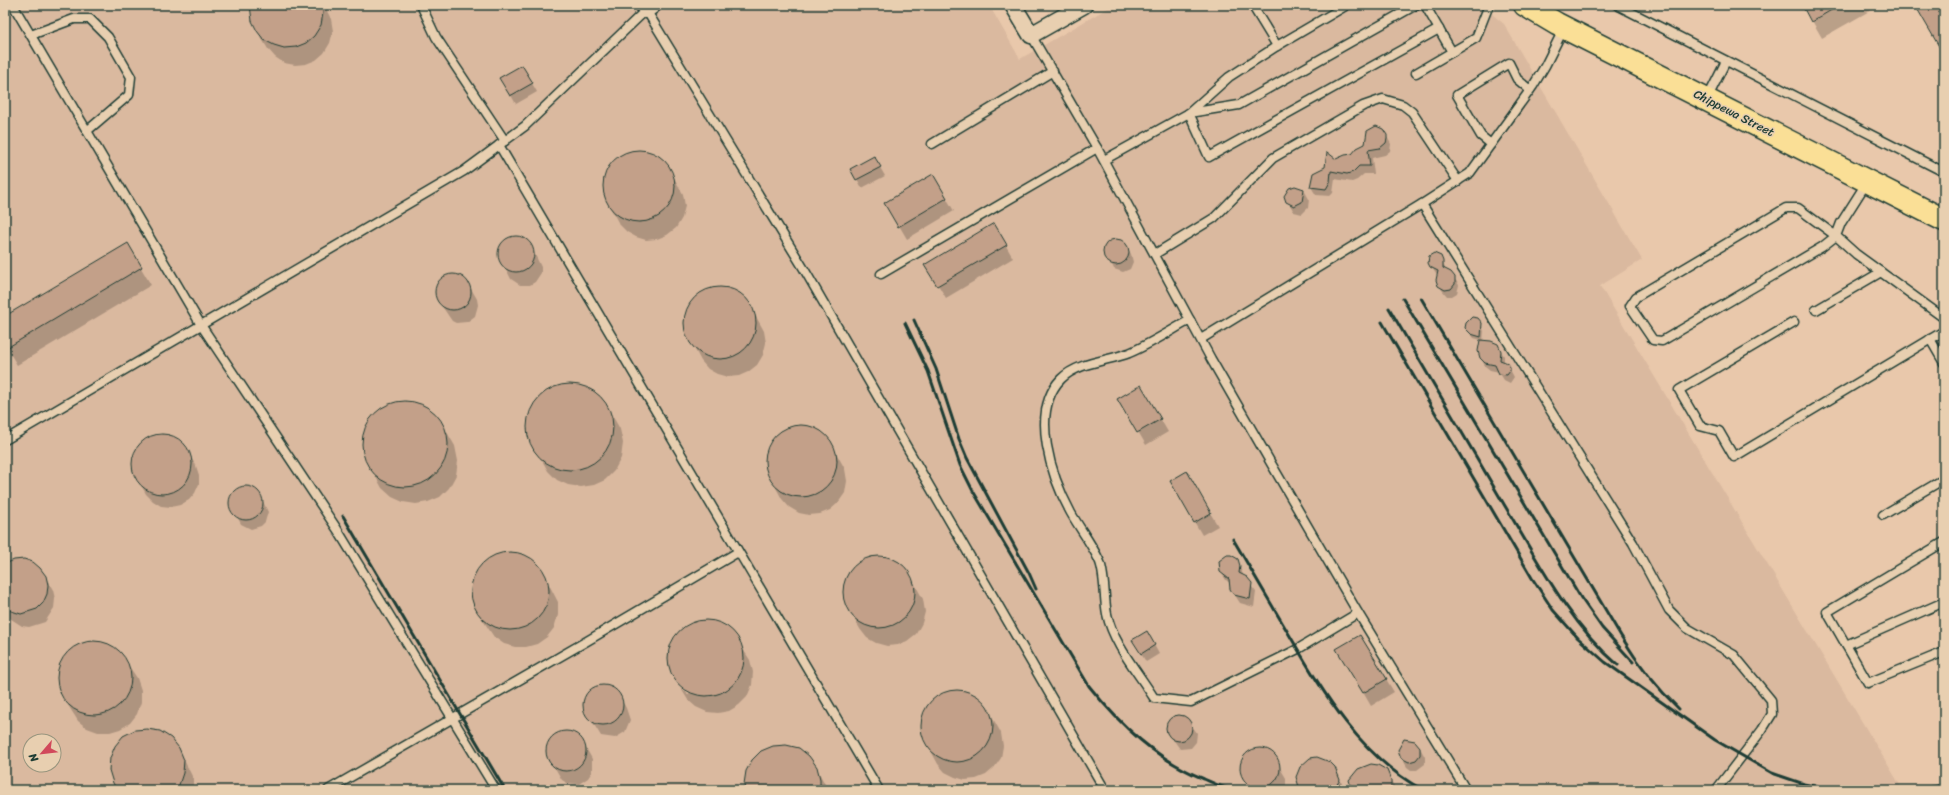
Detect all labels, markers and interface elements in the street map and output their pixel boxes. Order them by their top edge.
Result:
street label: Chippewa Street [1690,83,1778,143]
north arrow [22,733,62,773]
text: N [23,749,44,766]

